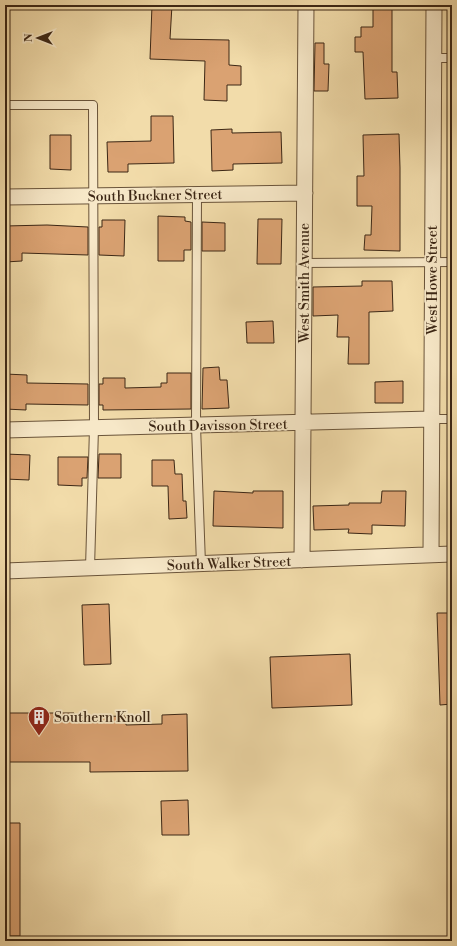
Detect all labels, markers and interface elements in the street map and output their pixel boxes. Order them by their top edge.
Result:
north arrow [18,18,58,58]
text: N [22,33,36,42]
street label: South Buckner Street [87,186,223,206]
street label: West Smith Avenue [296,223,314,344]
street label: West Howe Street [424,225,442,336]
street label: South Davisson Street [148,416,288,436]
street label: South Walker Street [167,553,292,575]
building icon: Southern Knoll [26,704,52,737]
place label: Southern Knoll [54,709,151,727]

